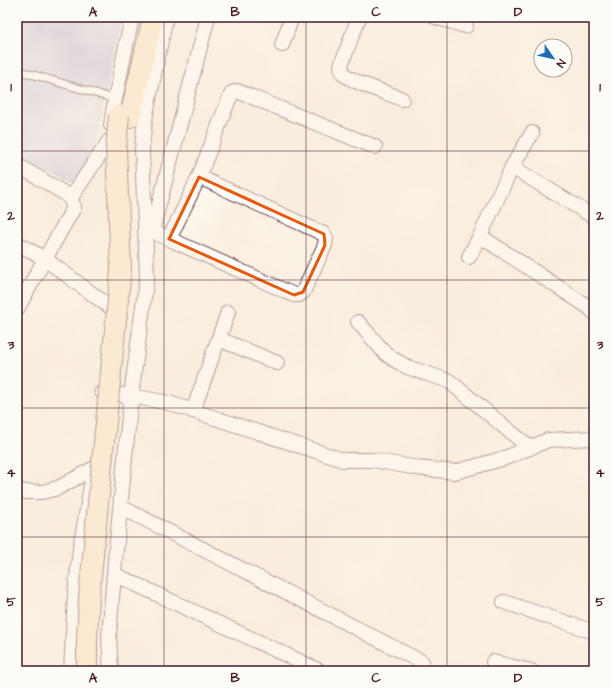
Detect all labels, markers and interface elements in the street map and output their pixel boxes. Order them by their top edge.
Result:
text: A [89,3,98,21]
text: B [230,3,240,21]
text: C [371,3,381,21]
text: D [514,3,523,21]
north arrow [533,38,573,78]
text: N [553,56,569,70]
text: 1 [10,78,12,96]
text: 1 [599,78,601,96]
text: 2 [6,207,15,225]
text: 2 [595,207,604,225]
text: 3 [7,336,15,354]
text: 3 [596,336,604,354]
text: 4 [7,464,16,482]
text: 4 [596,464,605,482]
text: 5 [6,593,16,611]
text: 5 [595,593,605,611]
text: A [89,669,98,687]
text: B [230,669,240,687]
text: C [371,669,381,687]
text: D [514,669,523,687]

